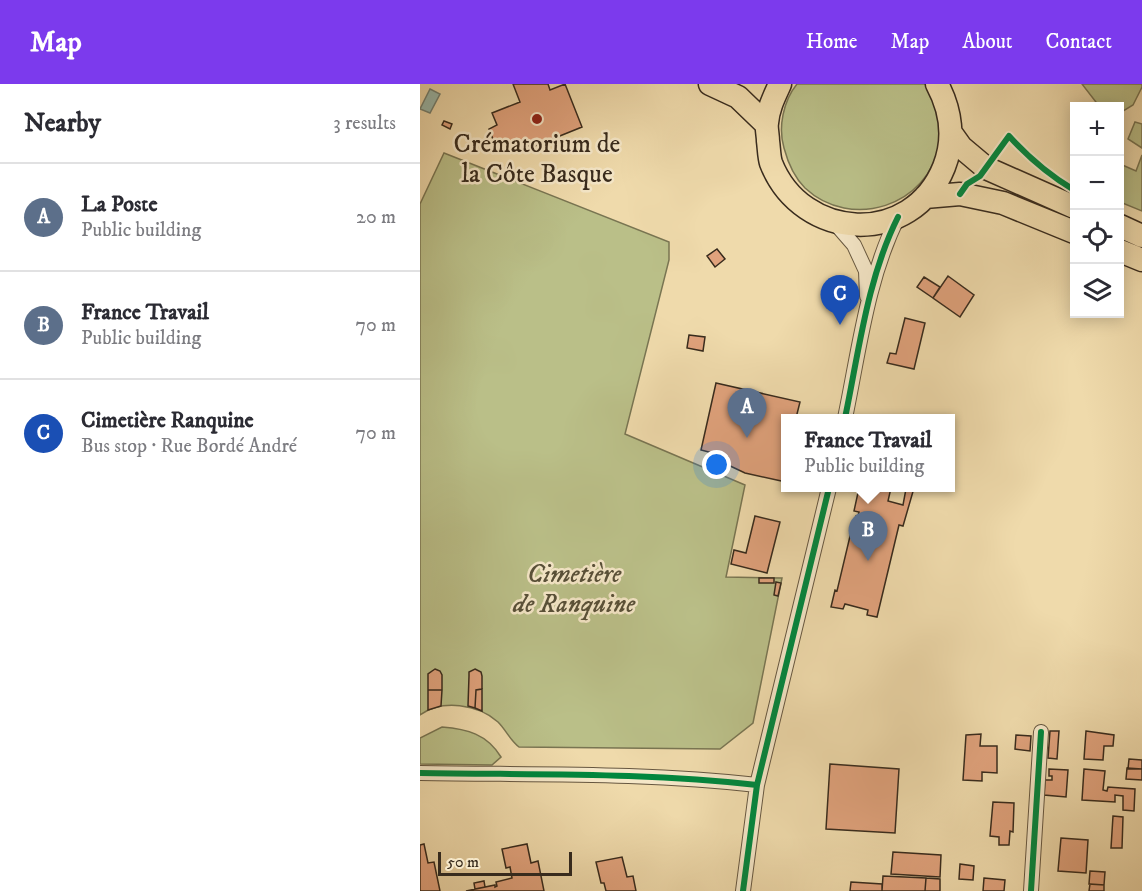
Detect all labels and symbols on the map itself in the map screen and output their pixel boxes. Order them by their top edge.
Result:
marker: Crématorium de la Côte Basque [530,112,544,126]
place label: Crématorium de la Côte Basque [454,128,620,191]
pin: C [820,276,860,325]
pin: A [728,388,766,438]
your location [702,450,731,479]
pin: B [848,512,888,561]
park label: Cimetière de Ranquine [512,558,636,621]
scale bar [438,849,572,876]

